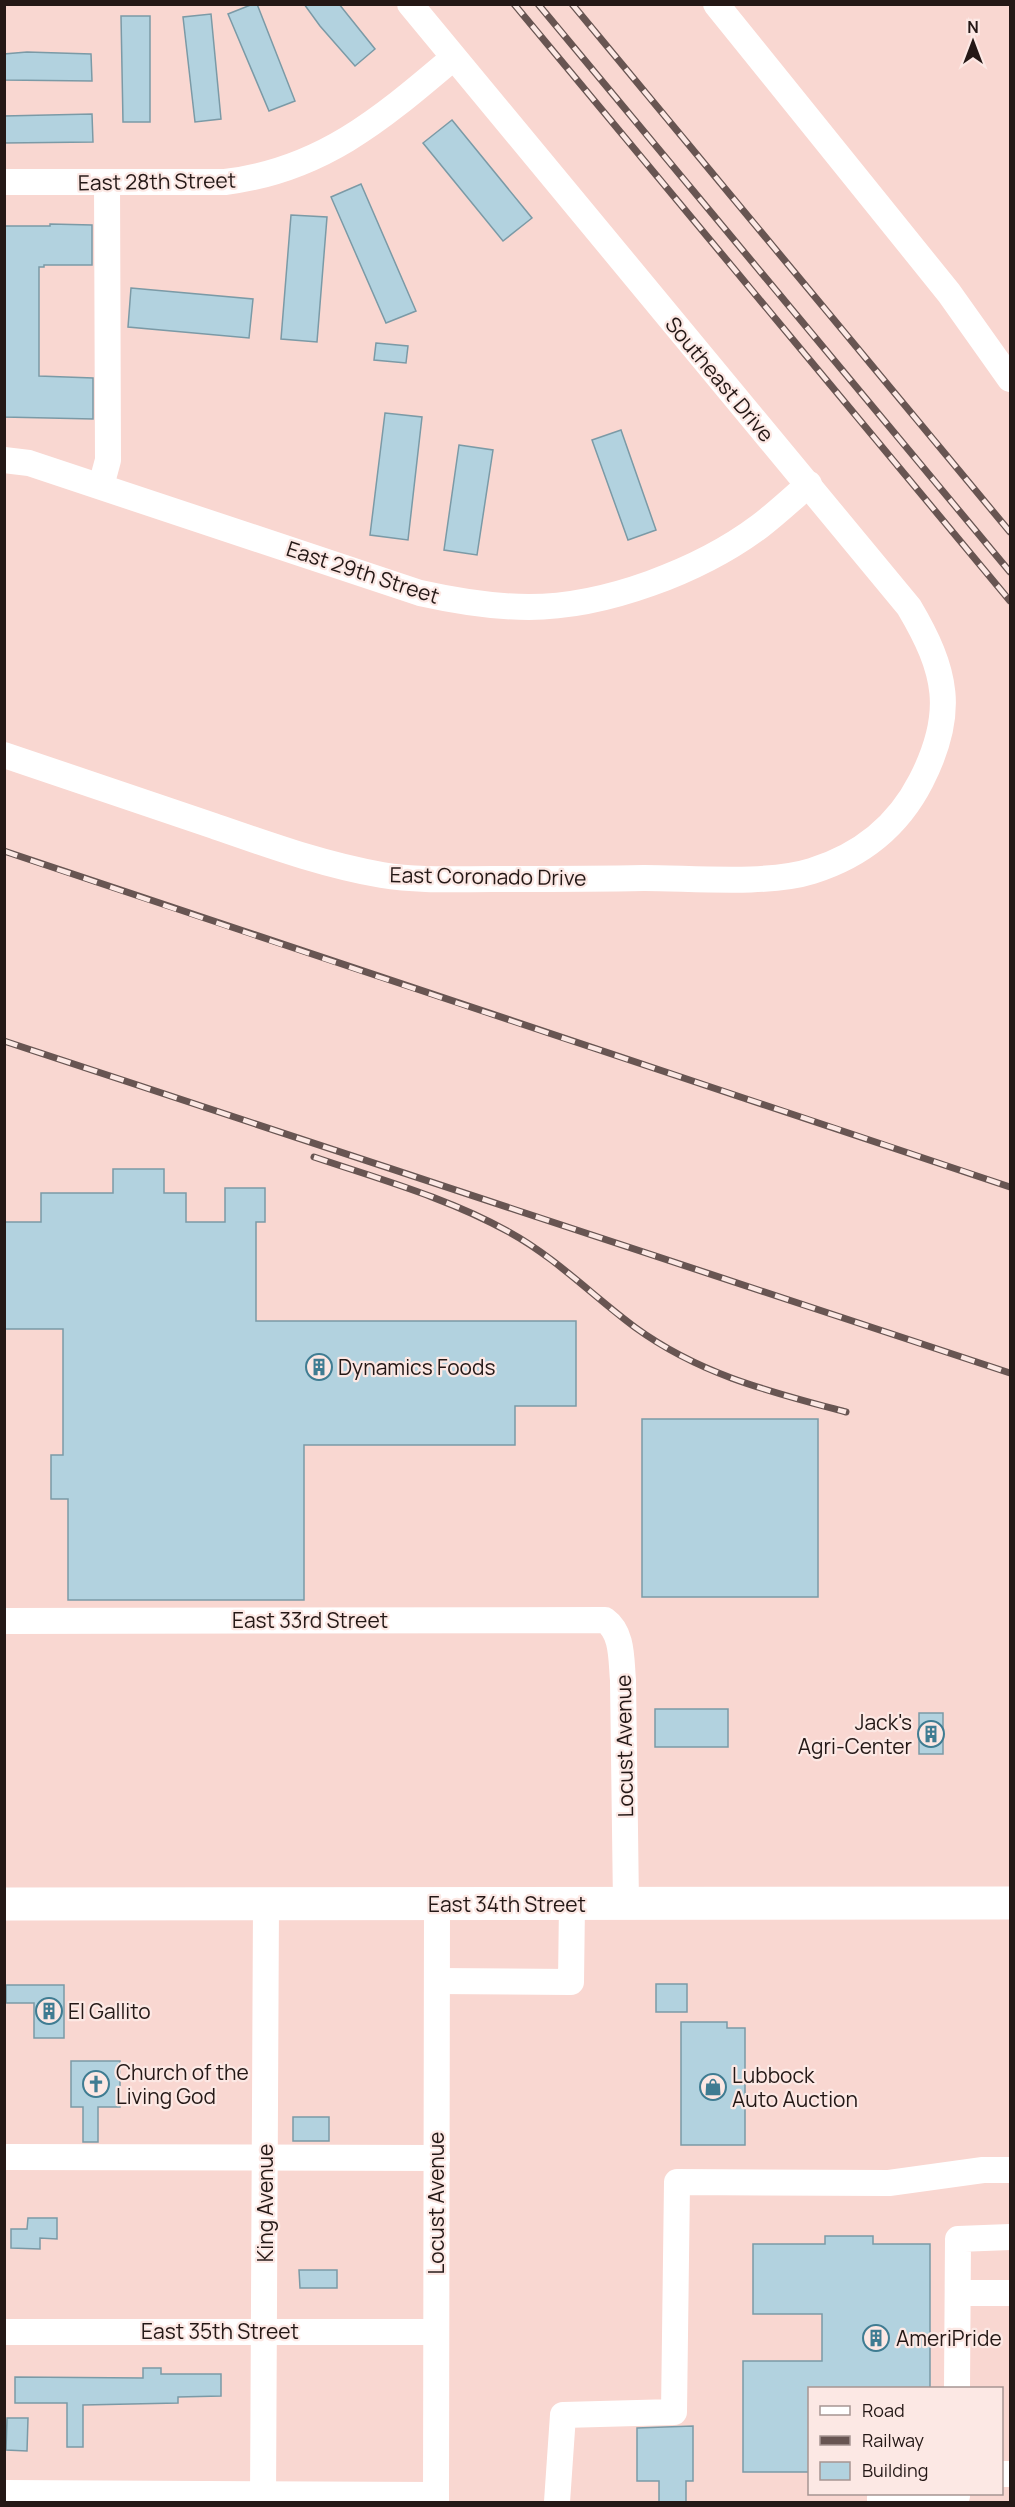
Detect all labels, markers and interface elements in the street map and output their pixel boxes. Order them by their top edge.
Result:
north arrow [943,12,1003,72]
text: N [967,16,979,38]
street label: East 28th Street [78,166,236,196]
street label: Southeast Drive [659,311,781,447]
street label: East 29th Street [283,534,443,610]
street label: East Coronado Drive [389,860,587,892]
building icon: Dynamics Foods [304,1352,334,1382]
place label: Dynamics Foods [338,1353,495,1381]
street label: East 33rd Street [232,1606,388,1634]
street label: Locust Avenue [609,1674,639,1818]
place label: Jack's Agri-Center [798,1708,912,1760]
building icon: Jack's Agri-Center [916,1719,946,1749]
street label: East 34th Street [428,1890,586,1918]
building icon: El Gallito [34,1996,64,2026]
place label: El Gallito [68,1997,151,2025]
place label: Church of the Living God [116,2058,249,2110]
place label: Lubbock Auto Auction [732,2061,858,2113]
church icon: Church of the Living God [81,2069,111,2099]
shop icon: Lubbock Auto Auction [698,2072,728,2102]
street label: Locust Avenue [422,2132,450,2274]
street label: King Avenue [251,2144,279,2262]
street label: East 35th Street [141,2317,299,2345]
building icon: AmeriPride [861,2323,891,2353]
place label: AmeriPride [896,2324,1002,2352]
legend [808,2387,1003,2495]
text: Road [862,2398,905,2422]
text: Railway [862,2428,924,2452]
text: Building [862,2458,928,2482]

